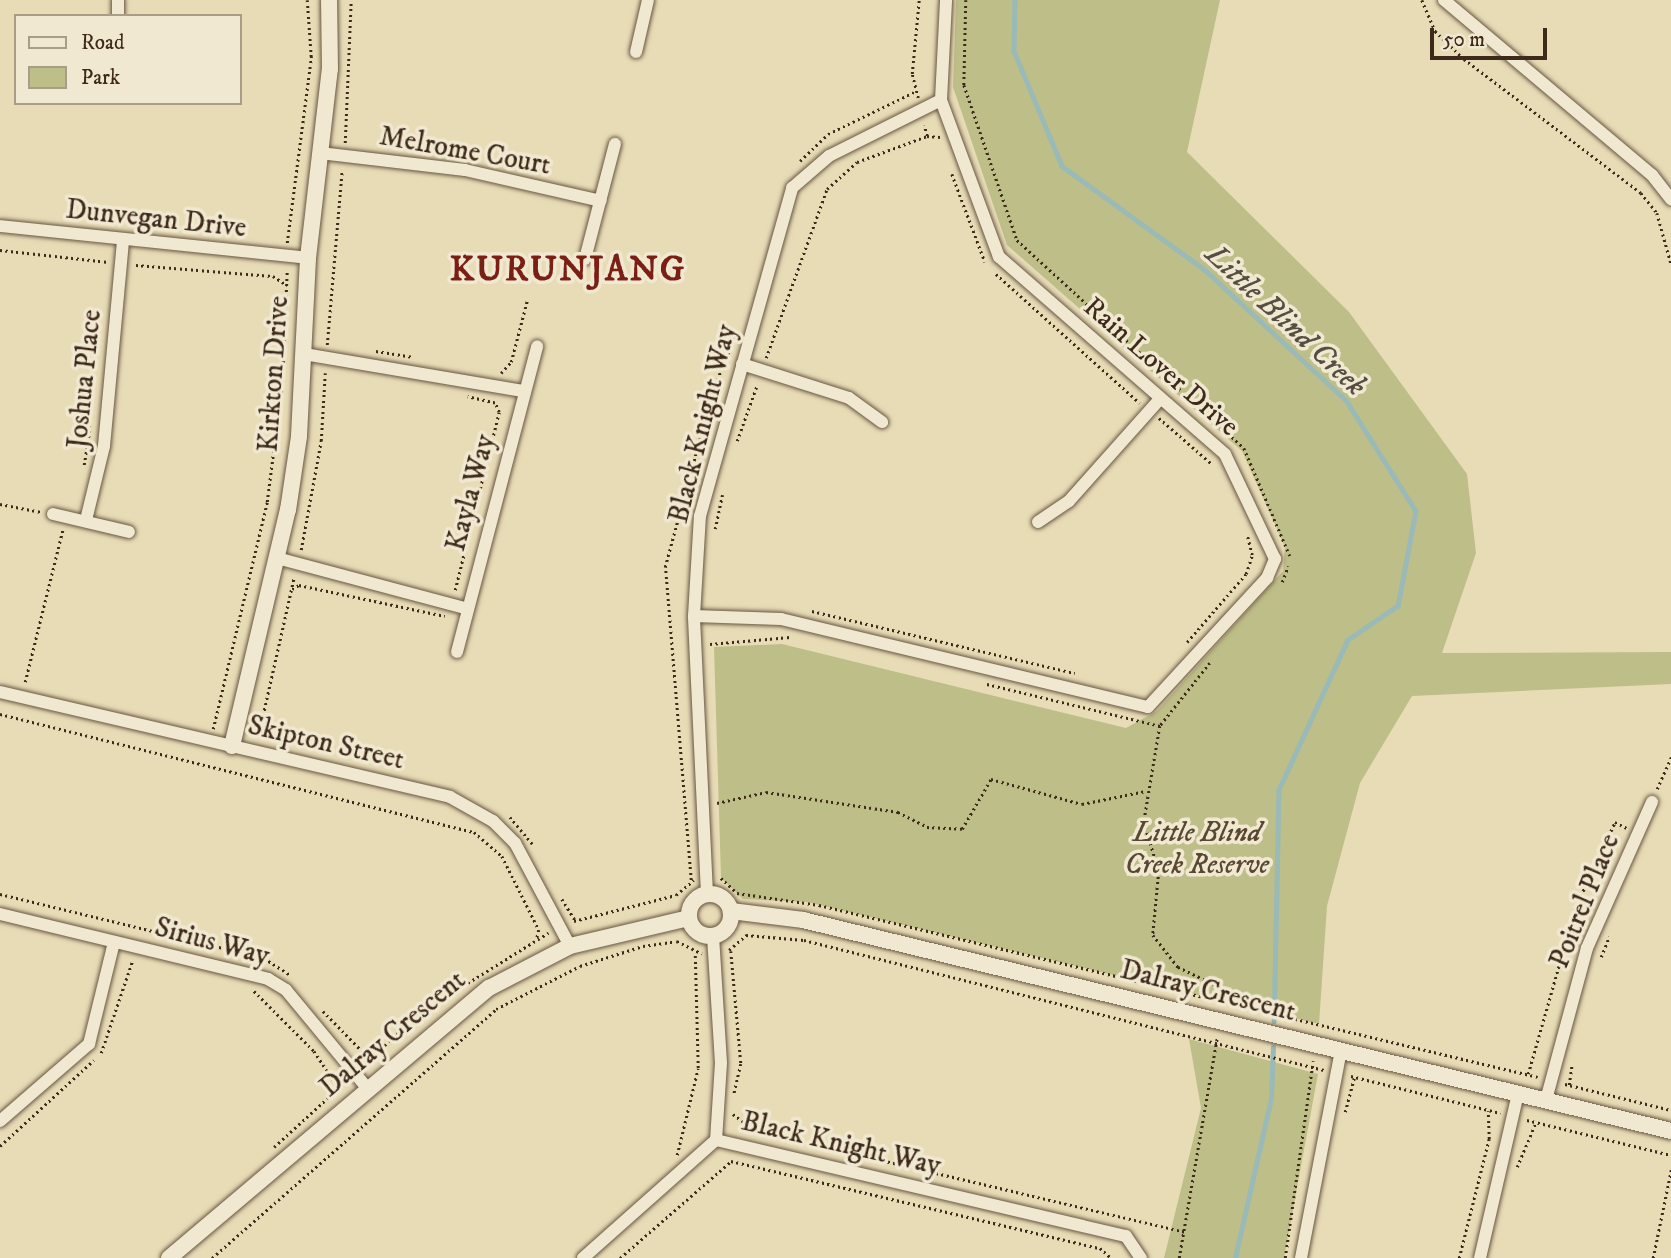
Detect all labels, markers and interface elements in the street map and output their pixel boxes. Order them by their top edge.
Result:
legend [14,14,242,105]
scale bar [1433,14,1550,58]
text: 50 m [1443,27,1485,53]
text: Road [81,30,125,56]
text: Park [81,65,120,91]
street label: Melrome Court [377,119,553,183]
street label: Dunvegan Drive [64,193,248,245]
water label: Little Blind Creek [1197,237,1373,405]
district label: KURUNJANG [451,249,685,291]
street label: Rain Lover Drive [1076,290,1246,444]
street label: Kirkton Drive [252,295,296,453]
street label: Joshua Place [61,308,109,450]
street label: Black Knight Way [662,321,744,527]
street label: Kayla Way [439,431,503,555]
street label: Skipton Street [245,709,407,777]
park label: Little Blind Creek Reserve [1125,816,1269,882]
street label: Poitrel Place [1543,829,1627,973]
street label: Sirius Way [151,911,273,973]
street label: Dalray Crescent [1117,953,1299,1029]
street label: Dalray Crescent [313,963,473,1105]
street label: Black Knight Way [738,1105,944,1183]

